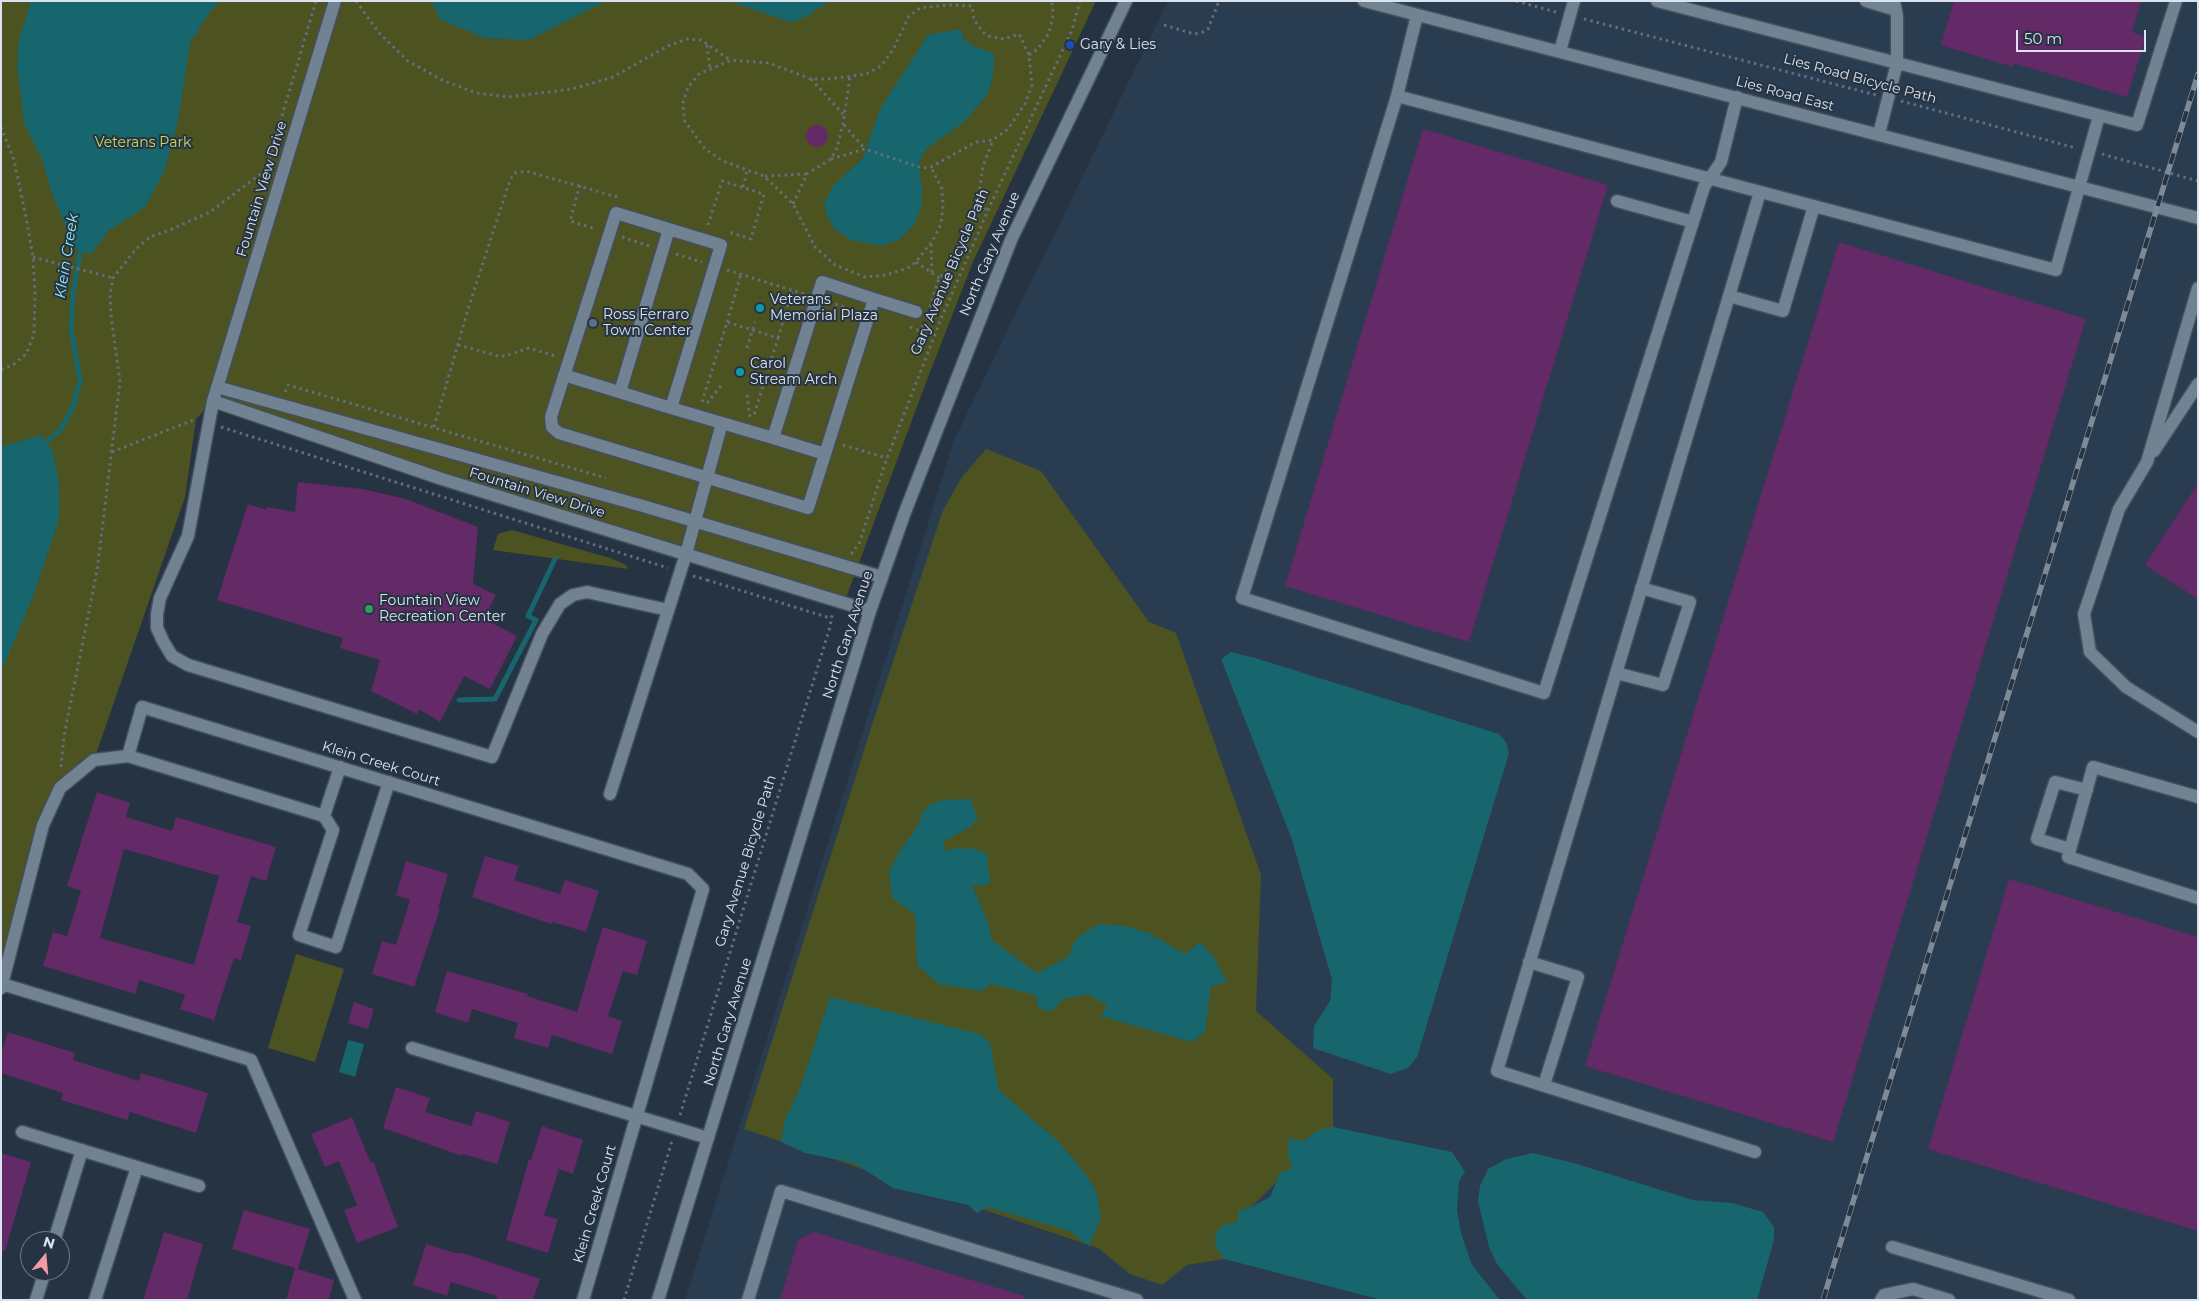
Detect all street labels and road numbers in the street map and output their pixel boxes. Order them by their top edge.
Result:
street label: Lies Road Bicycle Path [1782,50,1938,108]
street label: Lies Road East [1734,73,1836,115]
street label: Fountain View Drive [233,119,291,259]
street label: Gary Avenue Bicycle Path [907,186,993,358]
street label: North Gary Avenue [956,189,1024,319]
street label: Fountain View Drive [467,464,607,522]
street label: North Gary Avenue [819,569,877,701]
street label: Klein Creek Court [320,738,442,790]
street label: Gary Avenue Bicycle Path [712,773,780,949]
street label: North Gary Avenue [700,956,756,1088]
street label: Klein Creek Court [570,1143,620,1265]

